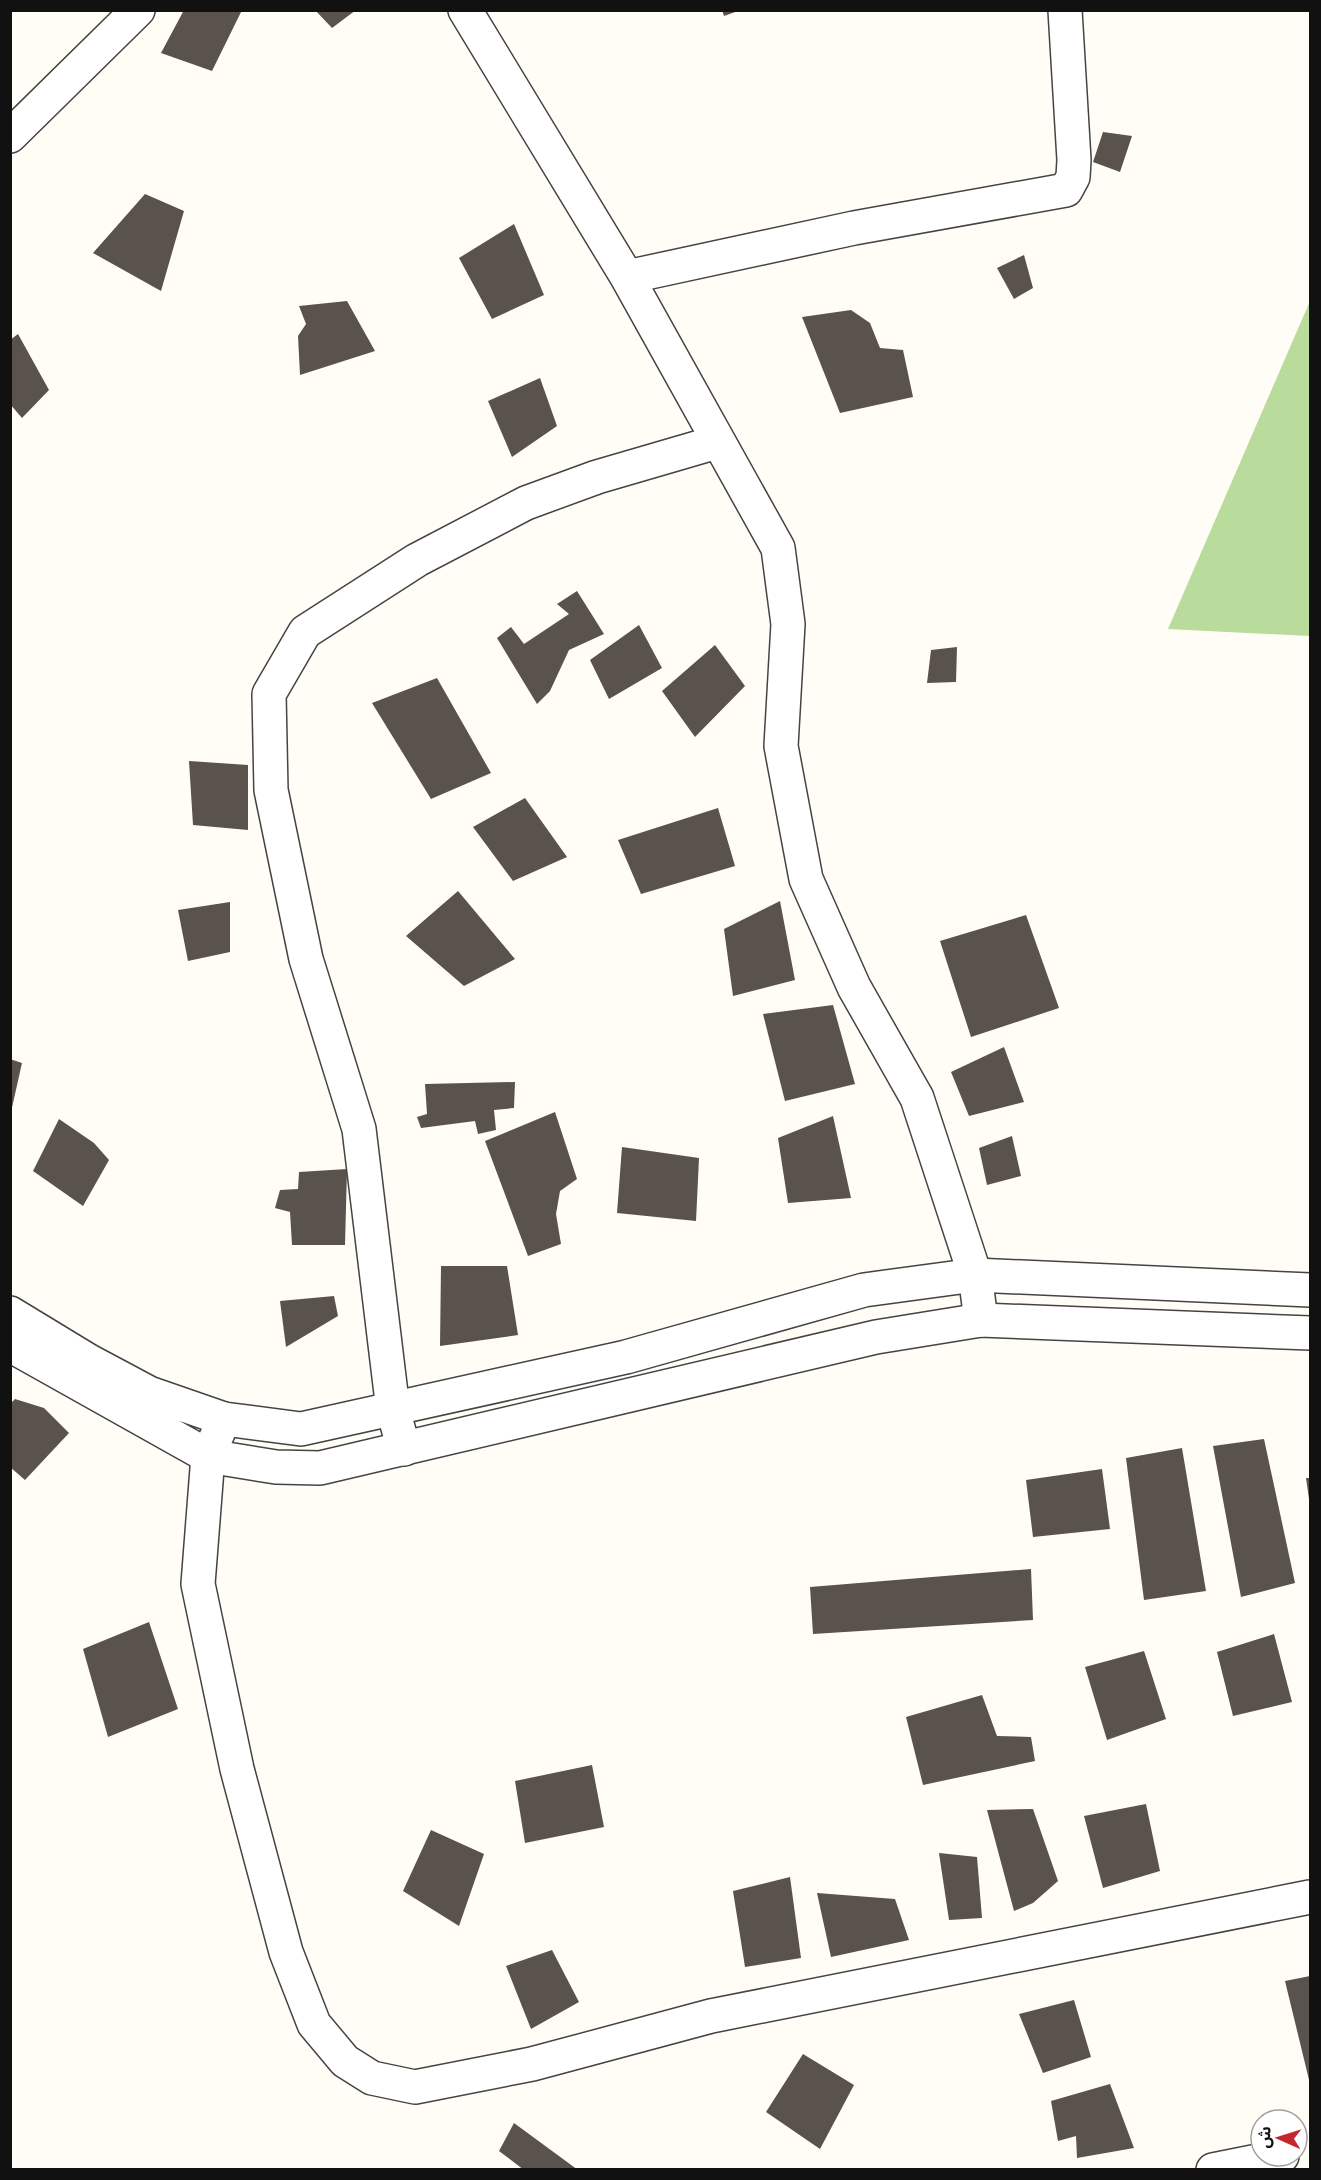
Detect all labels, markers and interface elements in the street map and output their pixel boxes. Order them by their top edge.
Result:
north arrow [1249,2108,1309,2168]
text: ش [1252,2126,1276,2149]

